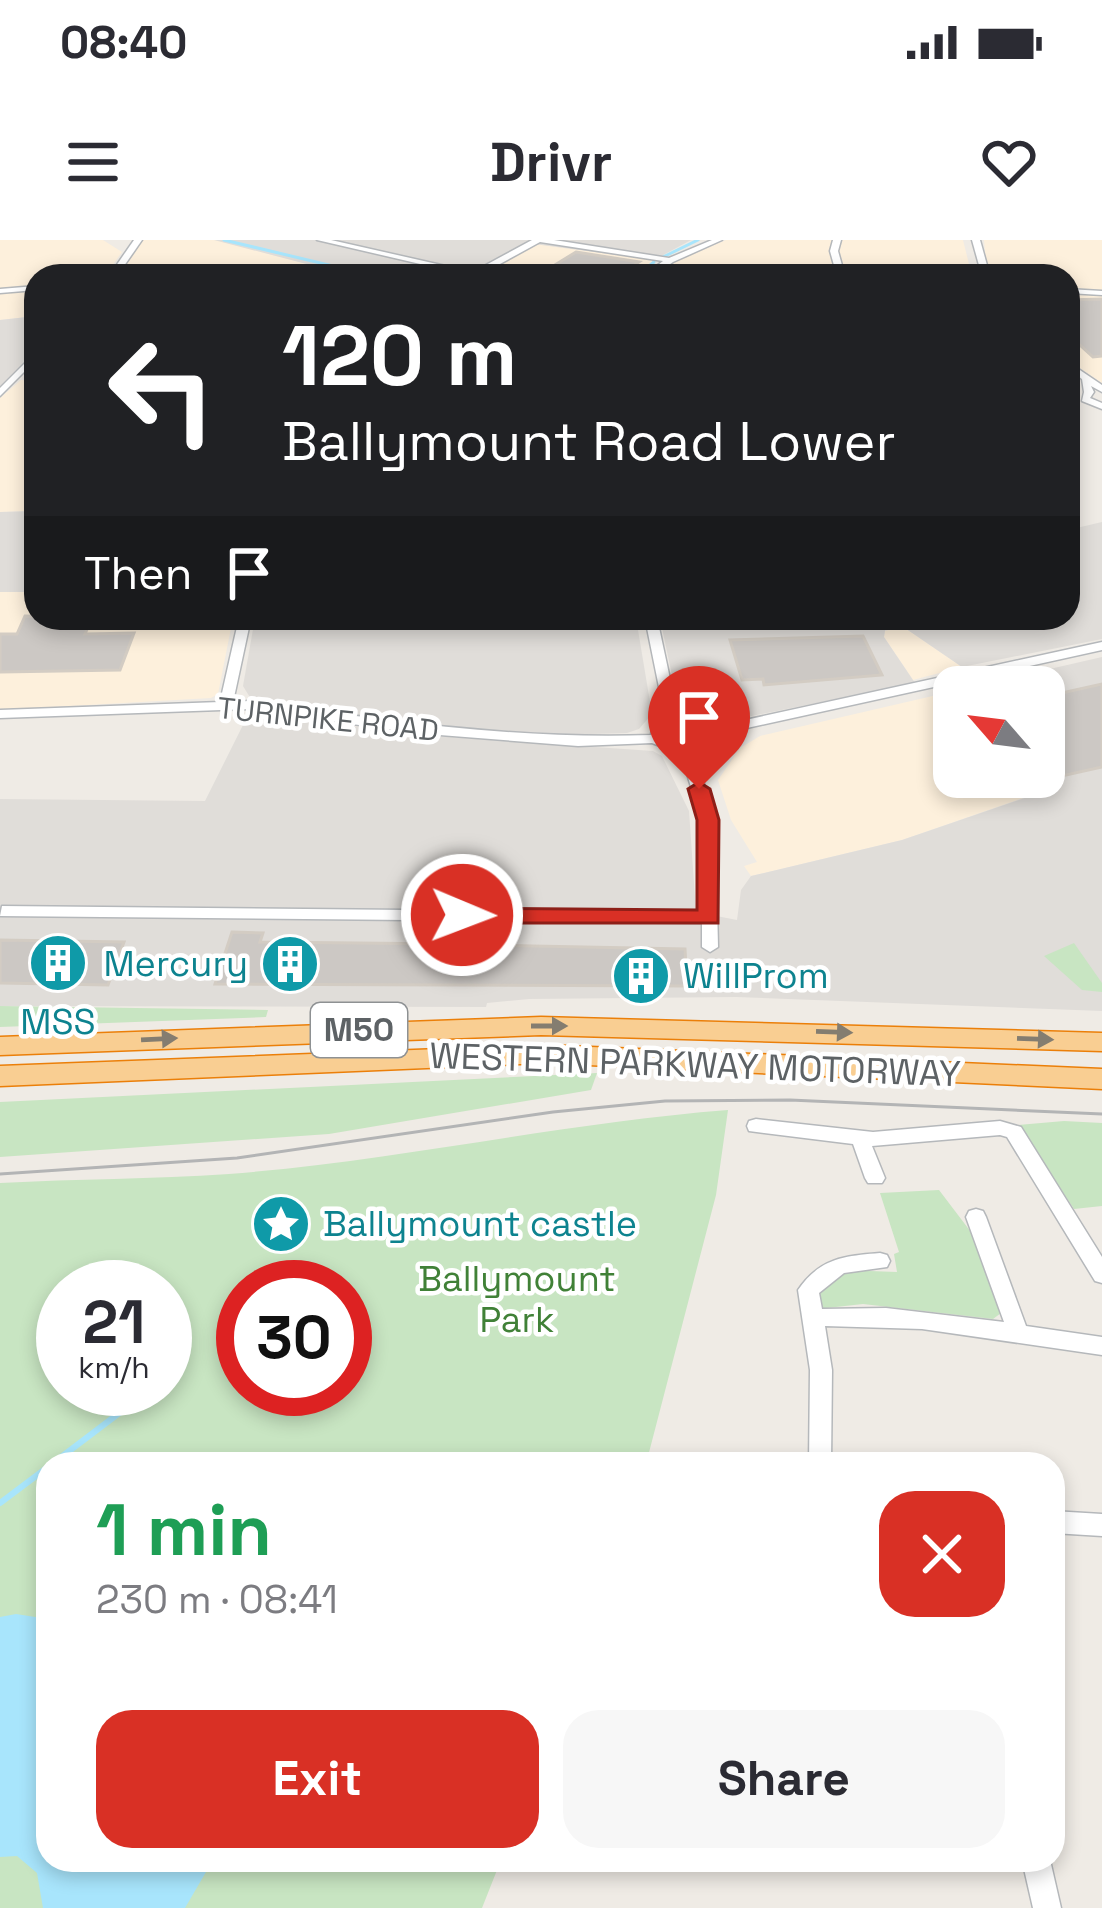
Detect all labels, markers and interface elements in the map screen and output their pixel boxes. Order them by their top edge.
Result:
text: 08:40 [60,14,187,71]
text: Drivr [490,128,612,197]
icon: menu [60,129,126,195]
icon: heart [976,129,1042,195]
text: 120 m [282,302,517,410]
icon: left [84,312,240,468]
text: Ballymount Road Lower [282,407,896,476]
icon: arrive [216,540,282,606]
text: Then [84,545,192,602]
pin [648,666,750,789]
north arrow [933,666,1065,798]
map controls [933,666,1065,798]
icon: arrive [666,684,732,750]
street label: TURNPIKE ROAD [215,688,441,750]
position arrow [399,852,525,978]
building icon: MSS [27,932,89,994]
building icon: Mercury [259,933,321,995]
place label: Mercury [103,941,248,987]
building icon: WillProm [610,945,672,1007]
place label: WillProm [683,953,829,999]
place label: MSS [20,999,96,1045]
road number: M50 [311,1003,407,1057]
one-way arrow [531,1016,569,1036]
one-way arrow [816,1023,854,1042]
one-way arrow [141,1029,179,1048]
one-way arrow [1017,1030,1055,1049]
street label: WESTERN PARKWAY MOTORWAY [428,1033,962,1097]
place icon: Ballymount castle [250,1193,312,1255]
place label: Ballymount castle [323,1201,637,1247]
park label: Ballymount Park [418,1256,616,1343]
speed limit sign: 30 [216,1260,372,1416]
text: 21 [83,1284,145,1361]
text: km/h [78,1348,150,1387]
text: 1 min [96,1484,272,1576]
button: close [879,1491,1005,1617]
text: 230 m · 08:41 [96,1575,338,1624]
button: Exit [96,1710,539,1848]
button: Share [563,1710,1005,1848]

